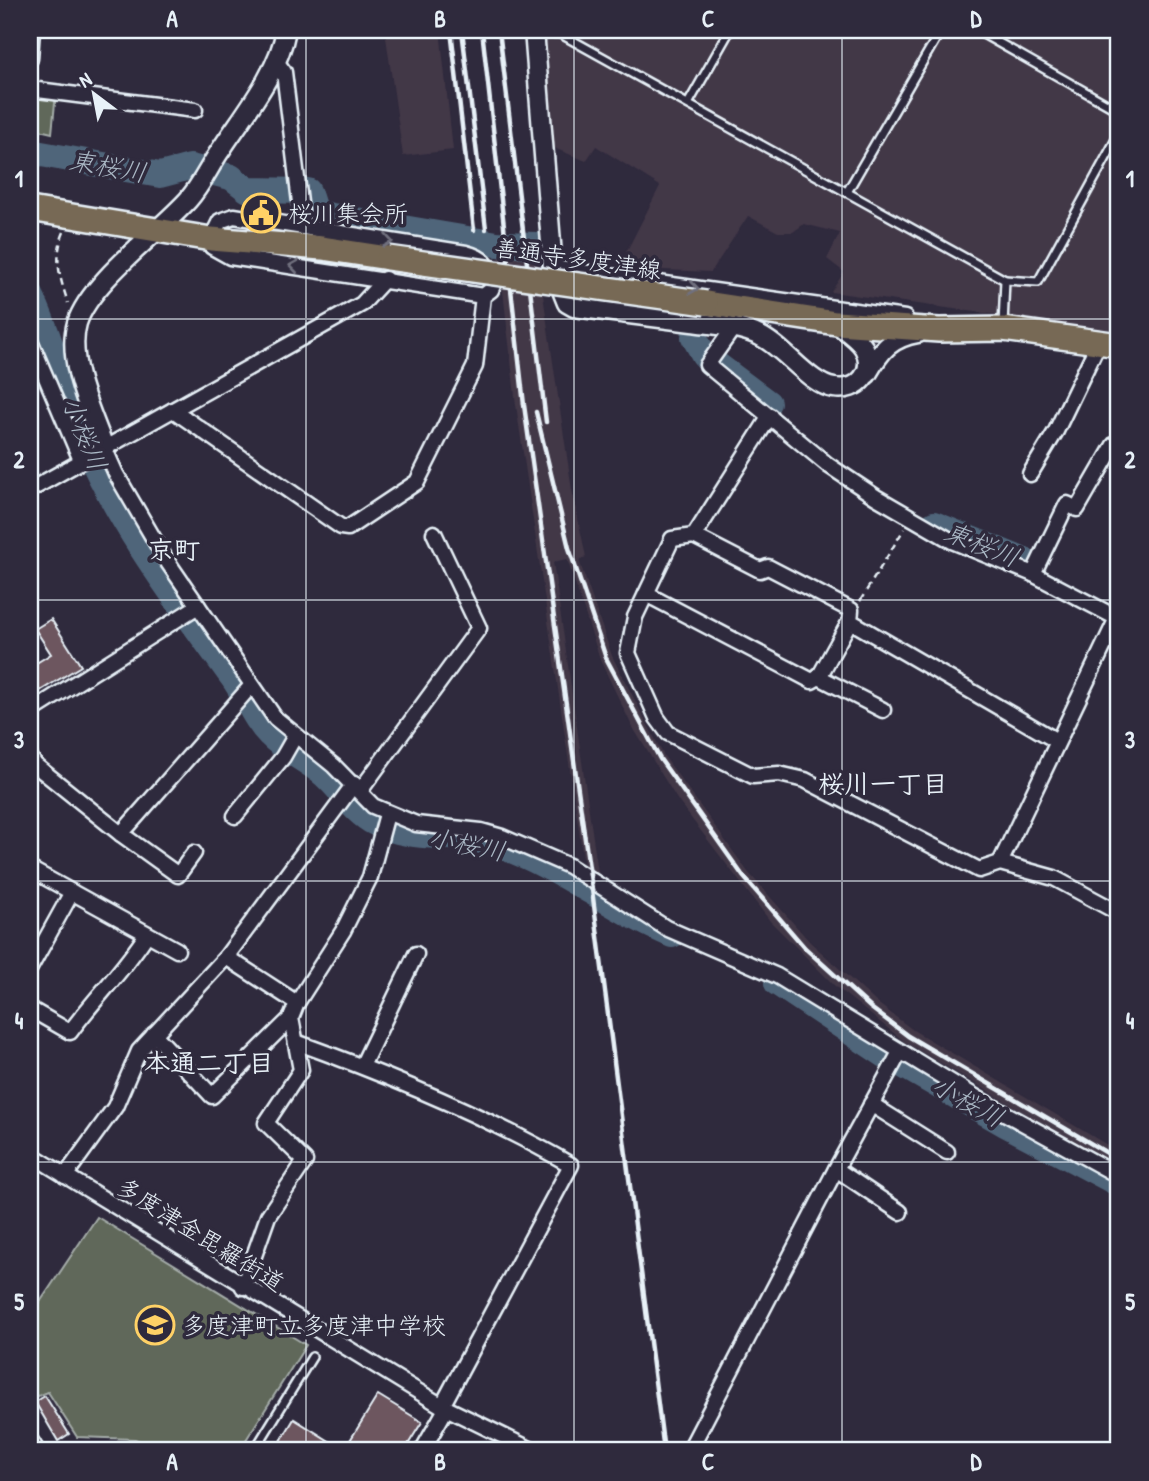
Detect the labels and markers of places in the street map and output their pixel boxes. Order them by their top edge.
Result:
public building icon: 桜川集会所 [240,192,282,234]
place label: 桜川集会所 [288,197,408,229]
school or university icon: 多度津町立多度津中学校 [134,1304,176,1346]
place label: 多度津町立多度津中学校 [182,1309,446,1341]

